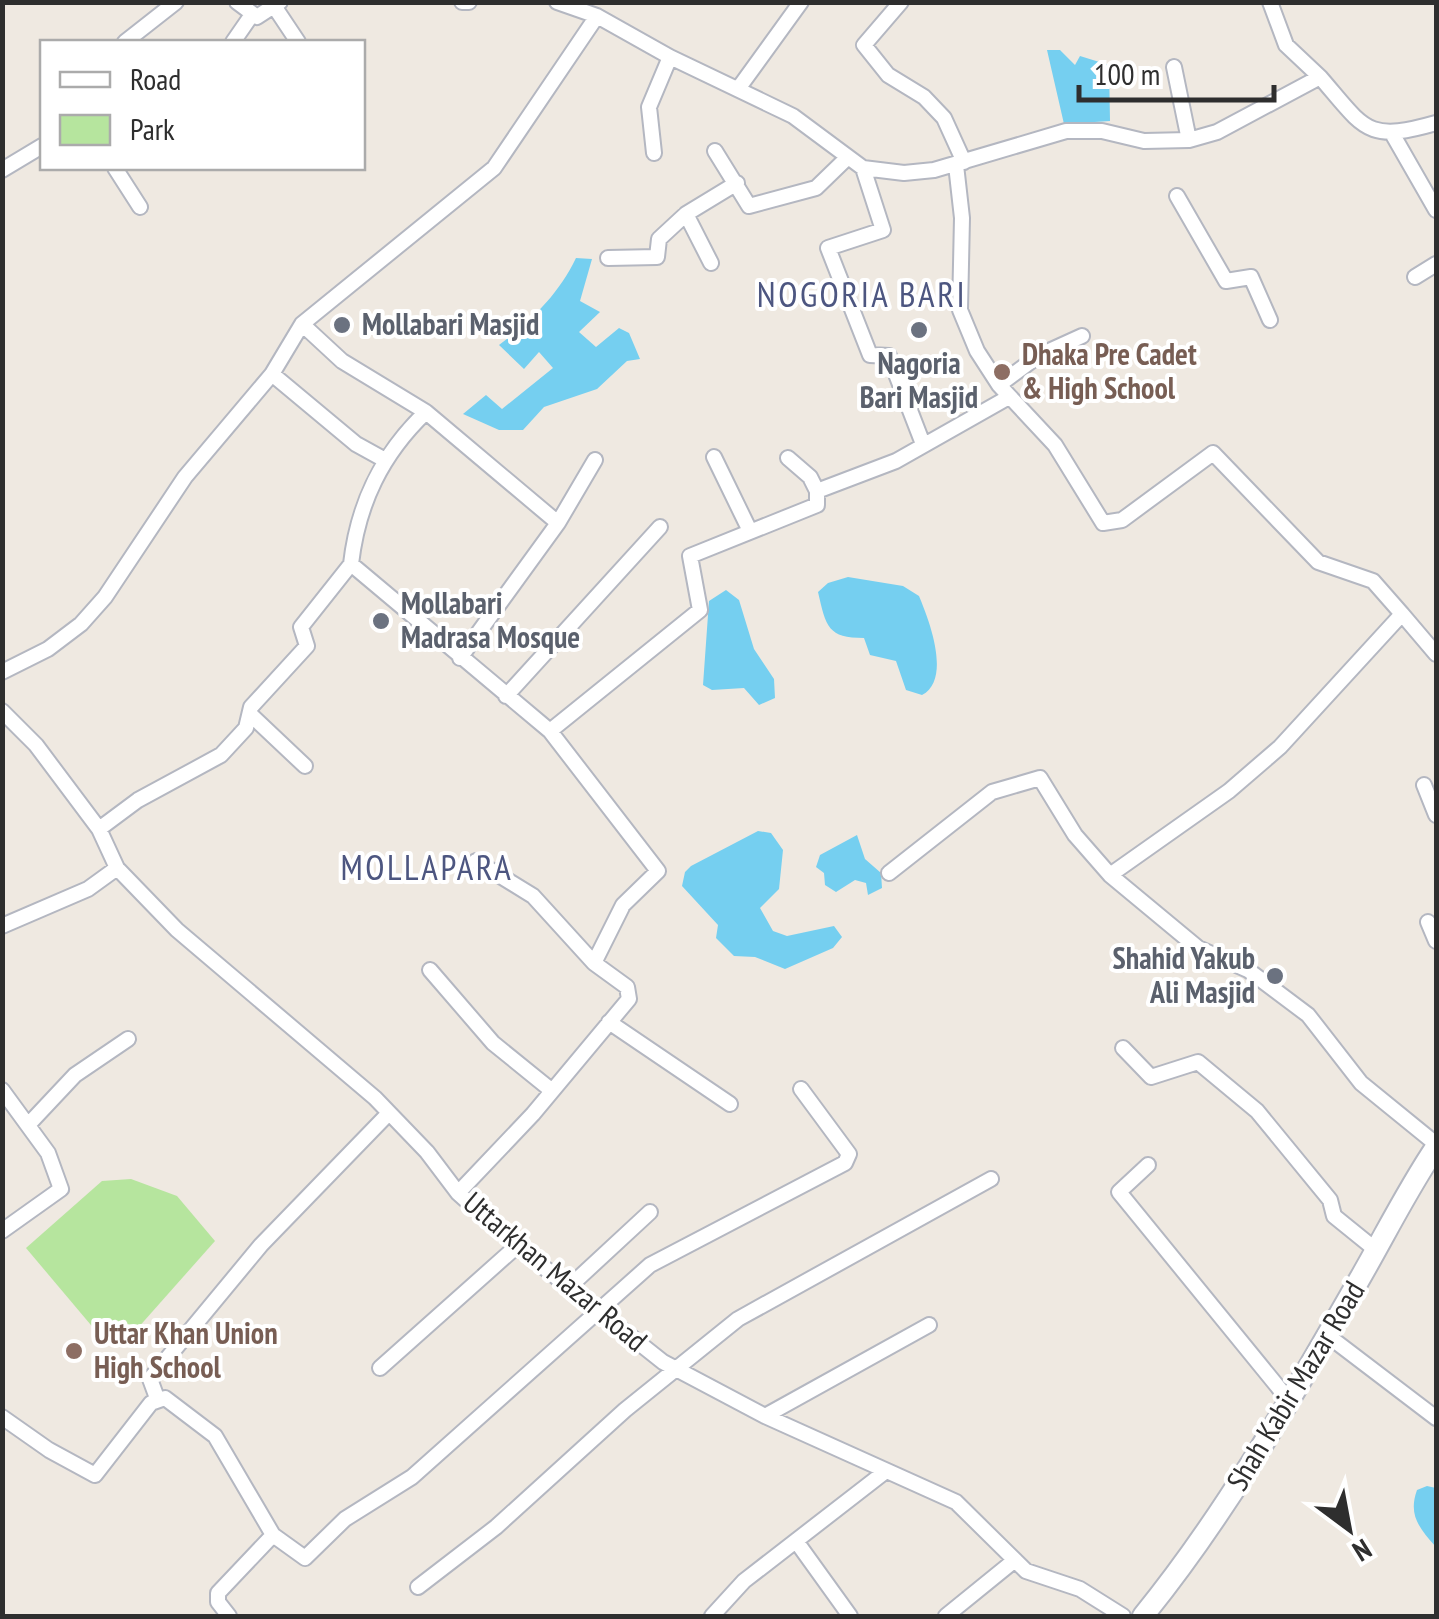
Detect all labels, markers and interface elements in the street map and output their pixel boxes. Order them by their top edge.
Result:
legend [40,40,365,170]
scale bar [1079,40,1274,102]
text: 100 m [1094,54,1160,93]
text: Road [130,59,181,98]
text: Park [130,109,175,148]
district label: NOGORIA BARI [757,271,967,317]
place label: Mollabari Masjid [362,304,539,343]
marker: Mollabari Masjid [331,314,353,336]
marker: Nagoria Bari Masjid [908,319,930,341]
place label: Dhaka Pre Cadet & High School [1022,334,1197,407]
place label: Nagoria Bari Masjid [860,343,978,416]
marker: Dhaka Pre Cadet & High School [991,361,1013,383]
place label: Mollabari Madrasa Mosque [401,583,580,656]
marker: Mollabari Madrasa Mosque [370,610,392,632]
district label: MOLLAPARA [341,844,513,890]
place label: Shahid Yakub Ali Masjid [1113,938,1255,1011]
marker: Shahid Yakub Ali Masjid [1264,965,1286,987]
street label: Uttarkhan Mazar Road [456,1183,656,1359]
street label: Shah Kabir Mazar Road [1217,1273,1373,1497]
place label: Uttar Khan Union High School [94,1313,278,1386]
marker: Uttar Khan Union High School [63,1340,85,1362]
north arrow [1299,1479,1399,1579]
text: N [1346,1531,1379,1570]

